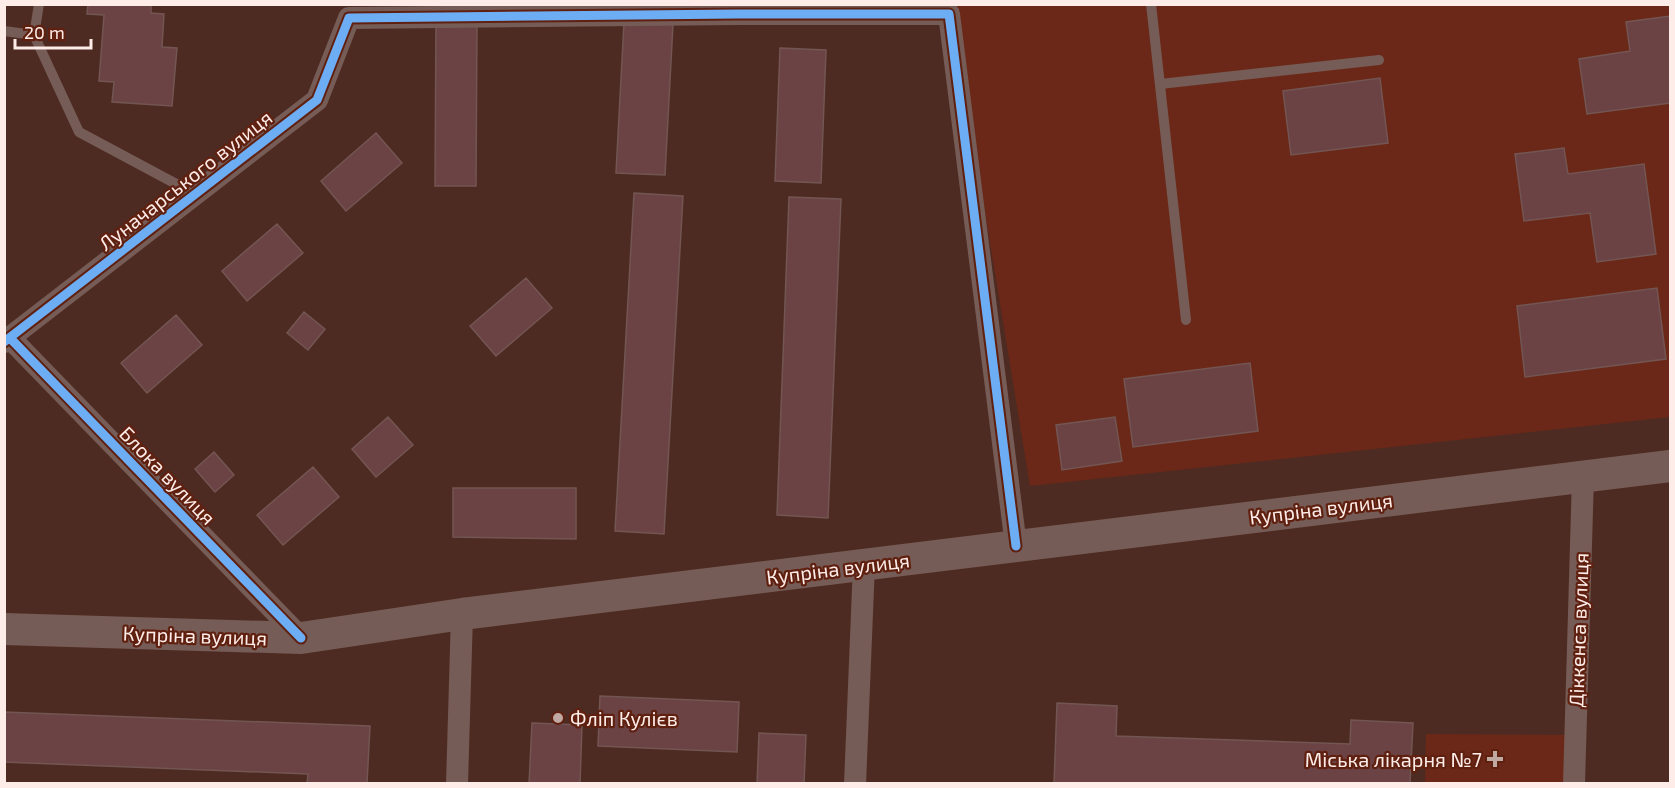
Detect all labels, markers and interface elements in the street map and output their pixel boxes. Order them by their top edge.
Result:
scale bar [15,12,92,50]
text: 20 m [24,21,65,43]
street label: Луначарського вулиця [93,105,277,256]
street label: Блока вулиця [114,421,221,530]
street label: Купріна вулиця [1248,487,1394,530]
street label: Купріна вулиця [765,547,911,590]
street label: Діккенса вулиця [1563,552,1594,708]
street label: Купріна вулиця [122,620,268,651]
place label: Фліп Кулієв [570,706,678,731]
marker: Фліп Кулієв [551,711,565,725]
place label: Міська лікарня №7 [1305,747,1482,771]
marker: Міська лікарня №7 [1486,750,1504,768]

